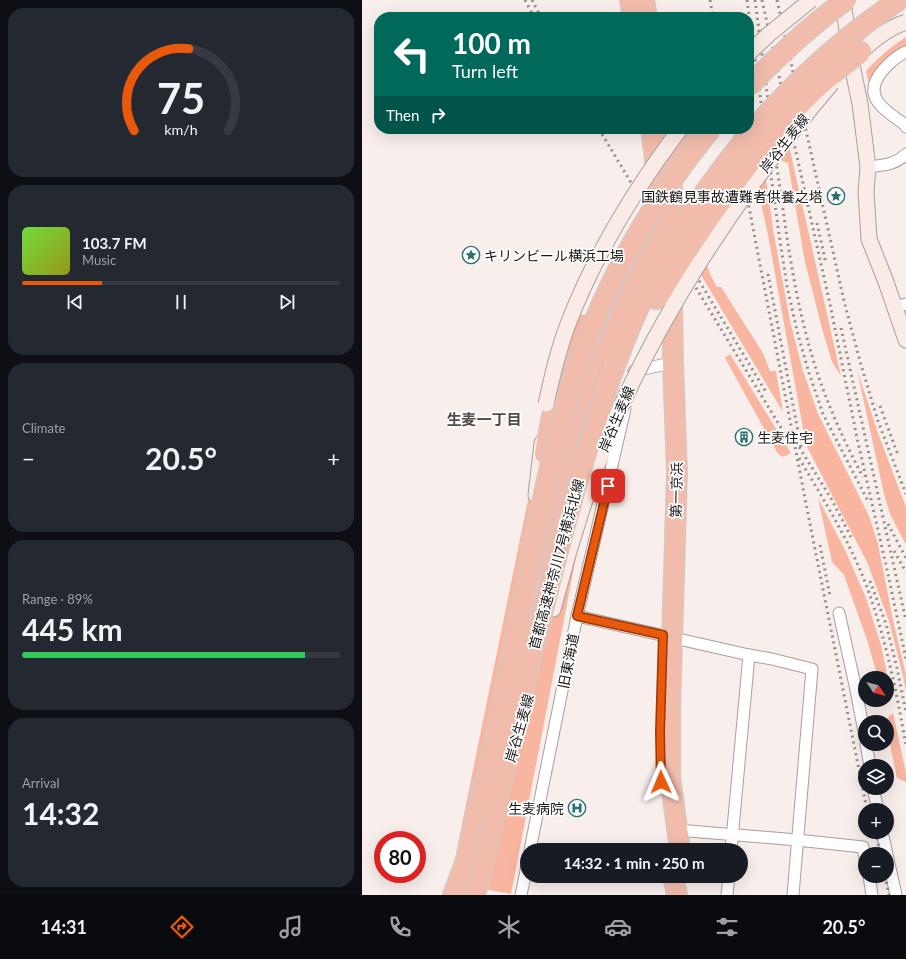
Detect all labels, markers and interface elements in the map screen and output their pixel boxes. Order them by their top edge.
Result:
text: 100 m [452,26,531,60]
icon: left [386,28,438,80]
text: Turn left [452,60,518,82]
text: 75 [157,73,205,123]
icon: right [427,104,449,126]
text: Then [386,106,419,124]
street label: 岸谷生麦線 [756,110,812,176]
text: km/h [164,120,198,137]
place icon: 国鉄鶴見事故遭難者供養之塔 [826,186,846,206]
place label: 国鉄鶴見事故遭難者供養之塔 [641,188,823,205]
text: 103.7 FM [82,234,147,252]
place icon: キリンビール横浜工場 [461,245,481,265]
place label: キリンビール横浜工場 [484,247,624,264]
text: Music [82,252,116,268]
icon: previous [64,291,86,313]
icon: pause [170,291,192,313]
icon: next [276,291,298,313]
street label: 岸谷生麦線 [595,383,637,455]
district label: 生麦一丁目 [446,410,522,428]
text: Climate [22,420,65,436]
building icon: 生麦住宅 [734,427,754,447]
place label: 生麦住宅 [757,429,813,446]
text: 20.5° [145,440,217,476]
text: − [22,445,35,472]
text: + [327,445,340,472]
street label: 第一京浜 [667,462,685,518]
pin [591,469,625,503]
icon: arrive [597,475,619,497]
street label: 首都高速神奈川7号横浜北線 [525,477,587,651]
text: Range · 89% [22,591,93,607]
text: 445 km [22,611,123,647]
street label: 旧東海道 [554,632,582,690]
north arrow [858,671,894,707]
map controls [858,671,894,883]
street label: 岸谷生麦線 [501,692,537,764]
button: search [858,715,894,751]
button: layers [858,759,894,795]
position arrow [640,761,682,803]
text: Arrival [22,775,59,791]
text: 14:32 [22,795,99,831]
hospital icon: 生麦病院 [567,798,587,818]
place label: 生麦病院 [508,800,564,817]
button: + [858,803,894,839]
speed limit sign: 80 [374,831,426,883]
button: − [858,847,894,883]
text: 14:32 · 1 min · 250 m [564,854,704,872]
icon: directions [168,913,196,941]
icon: music [277,913,305,941]
icon: phone [386,913,414,941]
icon: climate [495,913,523,941]
icon: car [604,913,632,941]
icon: filters [713,913,741,941]
text: 14:31 [41,916,87,938]
text: 20.5° [822,916,865,938]

